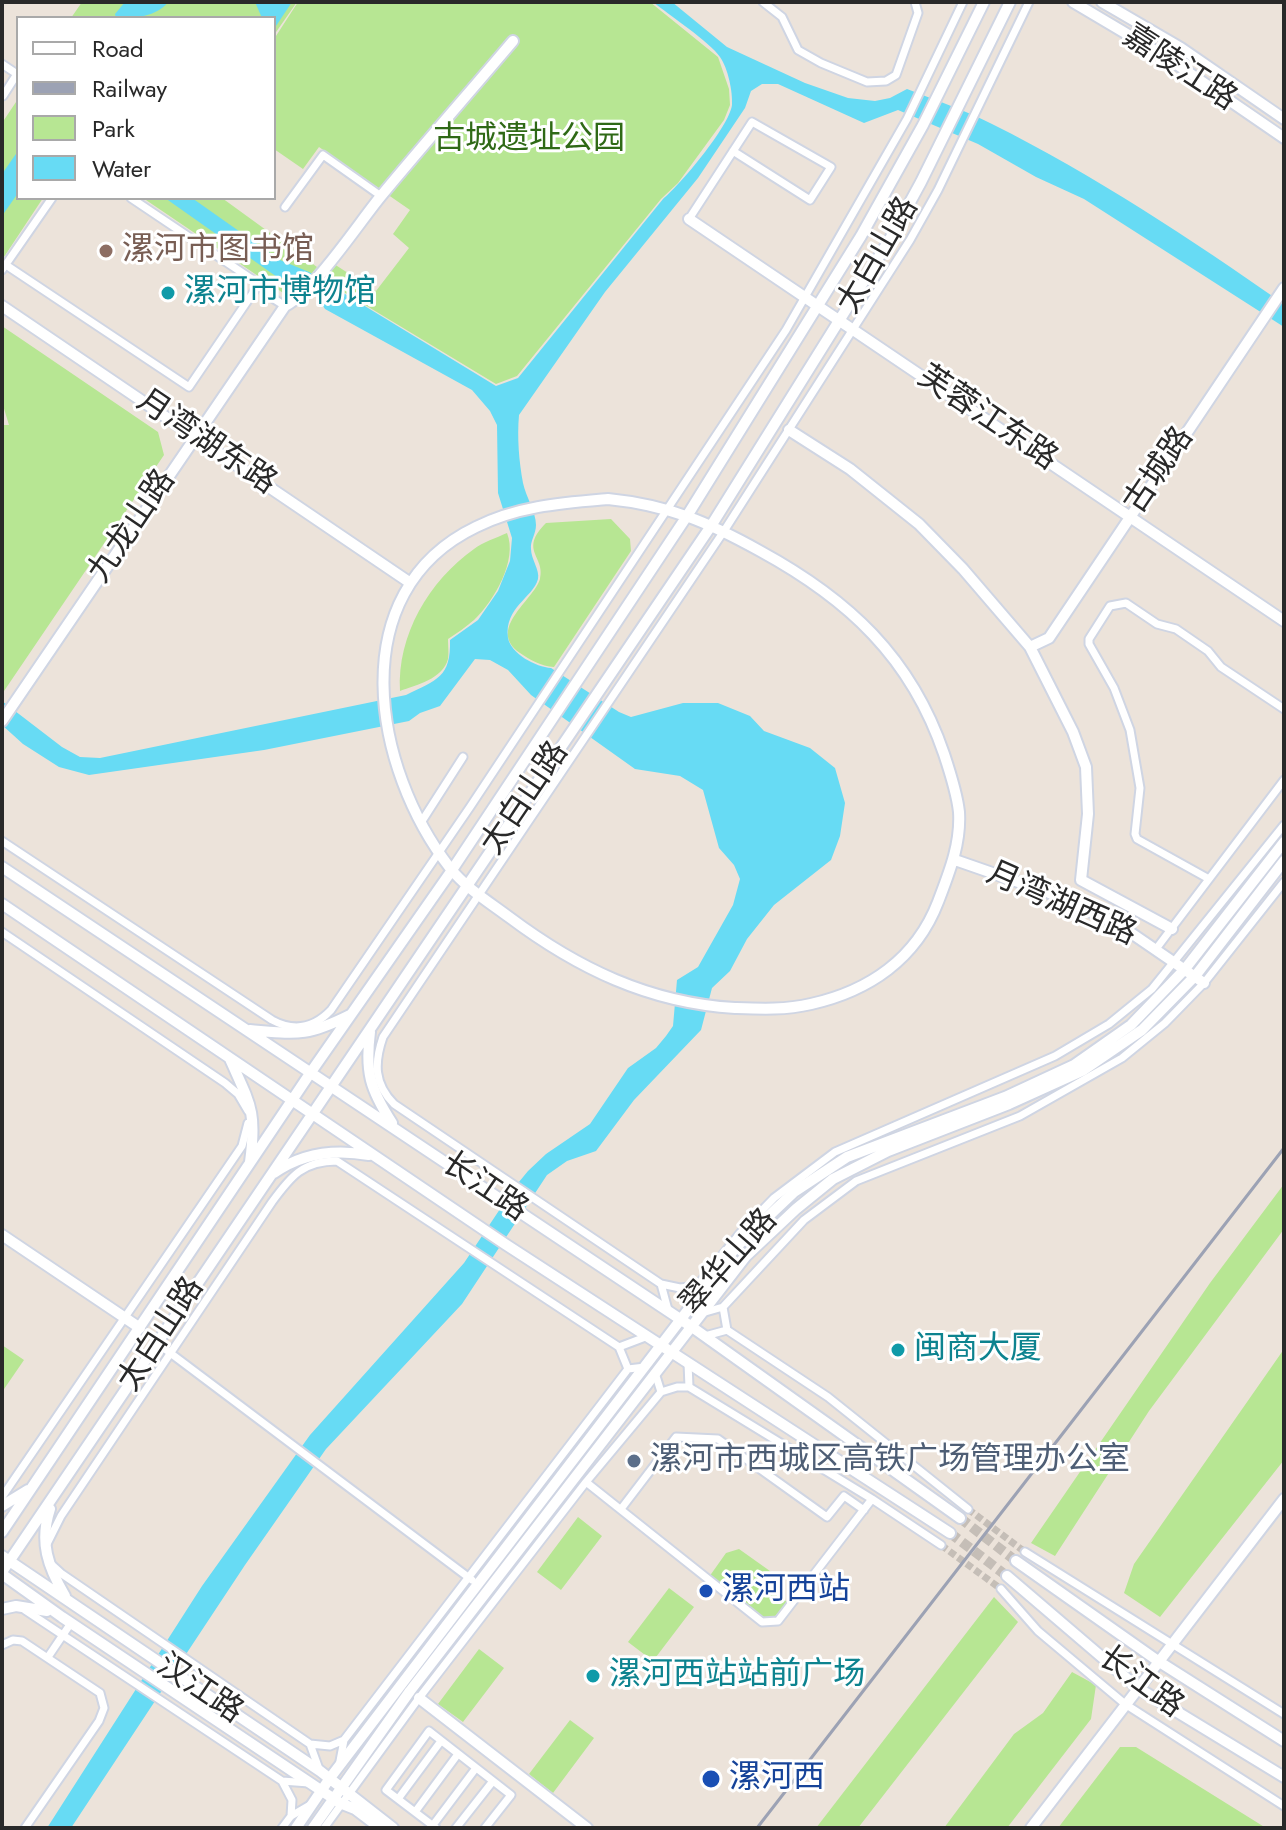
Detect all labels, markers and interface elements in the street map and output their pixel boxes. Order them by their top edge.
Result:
legend [16,16,276,200]
street label: 嘉陵江路 [1115,18,1243,120]
text: Road [92,31,144,66]
text: Railway [92,71,167,106]
text: Park [92,111,135,146]
park label: 古城遗址公园 [433,121,625,159]
text: Water [92,151,151,186]
street label: 太白山路 [830,191,928,321]
place label: 漯河市图书馆 [122,232,314,270]
marker: 漯河市图书馆 [97,242,115,260]
place label: 漯河市博物馆 [184,274,376,312]
marker: 漯河市博物馆 [159,284,177,302]
street label: 芙蓉江东路 [910,358,1064,480]
street label: 月湾湖东路 [129,382,283,504]
street label: 古城路 [1117,420,1203,522]
street label: 九龙山路 [81,463,185,591]
street label: 太白山路 [474,735,578,863]
street label: 月湾湖西路 [980,855,1142,955]
street label: 长江路 [433,1145,535,1231]
street label: 翠华山路 [674,1202,786,1324]
street label: 太白山路 [111,1271,213,1399]
place label: 闽商大厦 [914,1331,1042,1369]
marker: 闽商大厦 [889,1341,907,1359]
place label: 漯河市西城区高铁广场管理办公室 [650,1442,1130,1480]
marker: 漯河市西城区高铁广场管理办公室 [625,1452,643,1470]
place label: 漯河西站 [722,1572,850,1610]
marker: 漯河西站 [697,1582,715,1600]
street label: 长江路 [1090,1639,1190,1727]
street label: 汉江路 [148,1647,250,1733]
place label: 漯河西站站前广场 [609,1657,865,1695]
marker: 漯河西站站前广场 [584,1667,602,1685]
place label: 漯河西 [729,1760,825,1798]
marker: 漯河西 [700,1768,722,1790]

